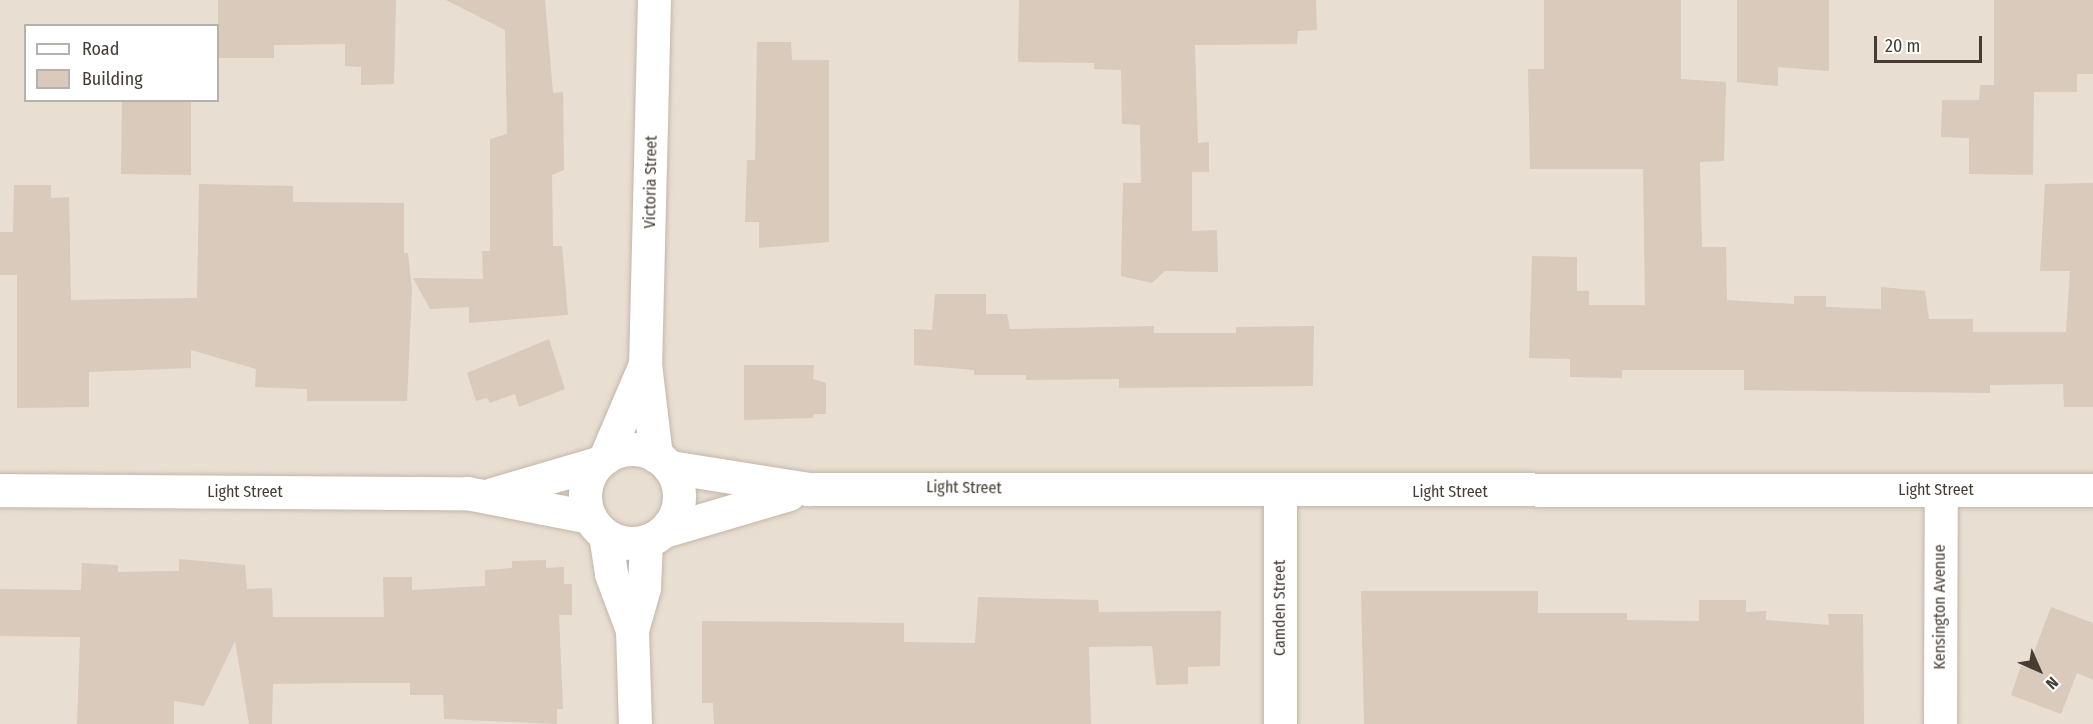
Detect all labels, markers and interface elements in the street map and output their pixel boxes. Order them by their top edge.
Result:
legend [24,24,219,102]
scale bar [1877,24,1985,62]
text: 20 m [1885,35,1920,57]
text: Road [82,38,119,60]
text: Building [82,68,143,90]
street label: Victoria Street [641,135,661,229]
street label: Light Street [926,478,1002,498]
street label: Light Street [1898,480,1974,500]
street label: Light Street [207,482,283,502]
street label: Light Street [1412,482,1488,502]
street label: Kensington Avenue [1930,544,1950,670]
street label: Camden Street [1270,560,1290,656]
north arrow [2009,640,2069,700]
text: N [2042,673,2062,693]

